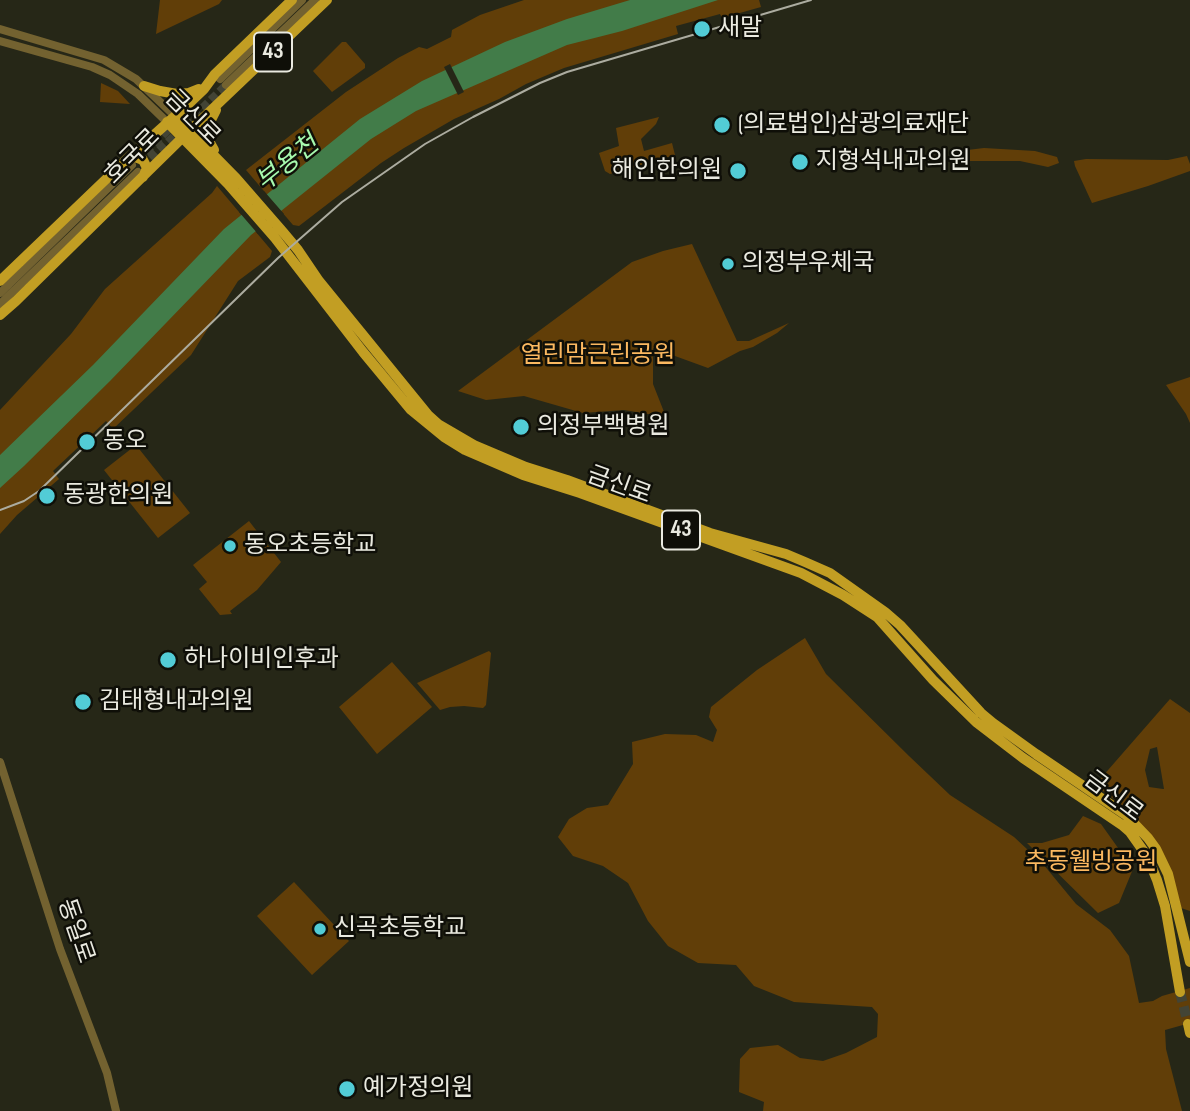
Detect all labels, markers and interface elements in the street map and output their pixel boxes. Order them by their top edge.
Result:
place label: 새말 [718,15,762,43]
marker: 새말 [692,19,712,39]
road number: 43 [254,32,292,72]
street label: 금신로 [158,84,226,152]
place label: (의료법인)삼광의료재단 [738,111,969,139]
marker: (의료법인)삼광의료재단 [712,115,732,135]
street label: 호국로 [99,123,167,191]
water label: 부용천 [250,129,326,199]
place label: 지형석내과의원 [816,148,971,176]
marker: 지형석내과의원 [790,152,810,172]
place label: 해인한의원 [612,157,722,185]
marker: 해인한의원 [728,161,748,181]
place label: 의정부우체국 [742,250,874,278]
marker: 의정부우체국 [720,256,736,272]
park label: 열린맘근린공원 [521,342,675,370]
place label: 의정부백병원 [537,413,669,441]
marker: 의정부백병원 [511,417,531,437]
place label: 동오 [103,428,147,456]
marker: 동오 [77,432,97,452]
street label: 금신로 [583,461,655,511]
place label: 동광한의원 [63,482,173,510]
marker: 동광한의원 [37,486,57,506]
road number: 43 [662,510,700,550]
place label: 동오초등학교 [244,532,376,560]
marker: 동오초등학교 [222,538,238,554]
place label: 하나이비인후과 [184,646,339,674]
marker: 하나이비인후과 [158,650,178,670]
place label: 김태형내과의원 [99,688,254,716]
marker: 김태형내과의원 [73,692,93,712]
street label: 금신로 [1078,766,1148,828]
park label: 추동웰빙공원 [1025,849,1157,877]
street label: 동일로 [51,895,99,967]
place label: 신곡초등학교 [334,915,466,943]
marker: 신곡초등학교 [312,921,328,937]
place label: 예가정의원 [363,1075,473,1103]
marker: 예가정의원 [337,1079,357,1099]

